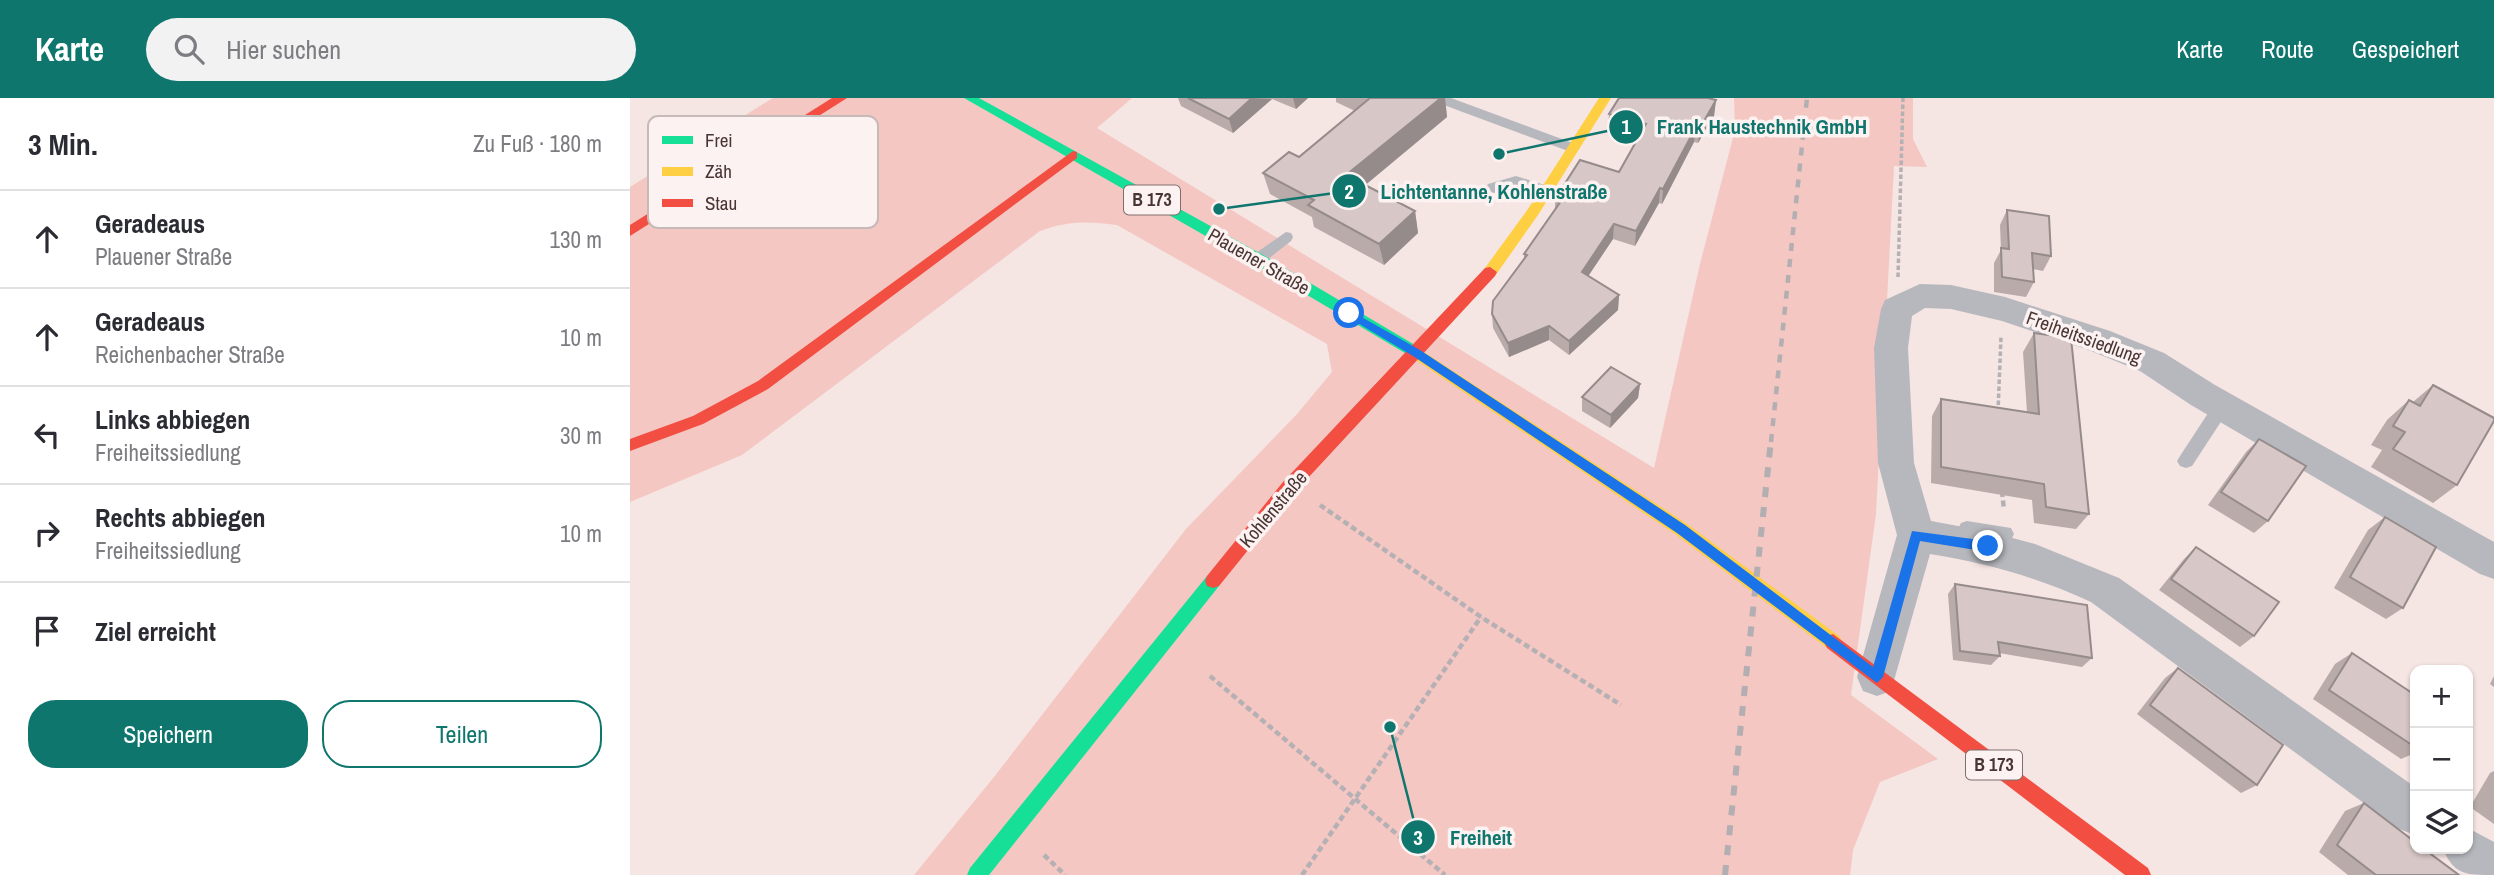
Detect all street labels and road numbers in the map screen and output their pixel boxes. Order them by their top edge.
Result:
road number: B 173 [1124,186,1180,214]
street label: Plauener Straße [1203,221,1315,301]
street label: Freiheitssiedlung [2023,304,2145,370]
street label: Kohlenstraße [1233,465,1313,553]
road number: B 173 [1966,750,2022,780]

